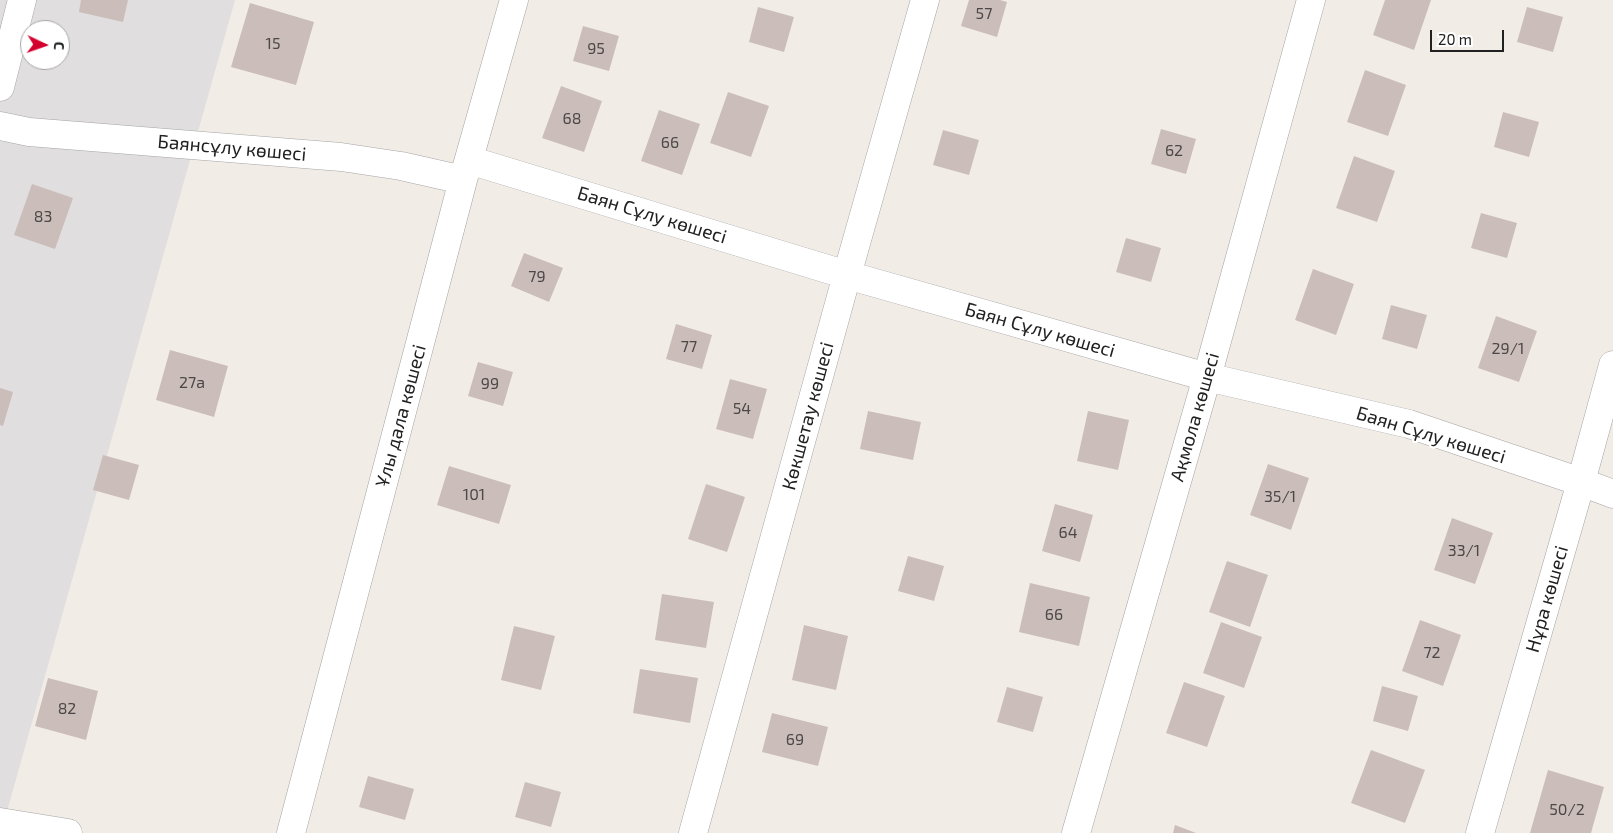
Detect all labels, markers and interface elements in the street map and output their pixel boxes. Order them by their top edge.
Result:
house number: 57 [976,4,992,24]
north arrow [20,20,70,70]
scale bar [1433,20,1507,52]
text: 20 m [1438,30,1472,48]
house number: 15 [266,34,280,54]
house number: 95 [587,39,605,59]
text: С [51,41,68,50]
house number: 68 [563,109,581,129]
street label: Баянсұлу көшесі [157,130,307,166]
house number: 66 [661,133,679,153]
house number: 62 [1165,141,1183,161]
street label: Баян Сұлу көшесі [575,181,729,249]
house number: 83 [34,207,52,227]
house number: 79 [528,267,546,287]
street label: Баян Сұлу көшесі [962,298,1118,362]
house number: 77 [681,337,697,357]
house number: 29/1 [1492,339,1524,359]
street label: Көкшетау көшесі [777,340,839,492]
street label: Ұлы дала көшесі [371,342,431,490]
street label: Ақмола көшесі [1166,350,1224,484]
house number: 27а [179,373,205,393]
house number: 99 [481,374,499,394]
house number: 54 [733,399,751,419]
street label: Баян Сұлу көшесі [1354,401,1508,469]
house number: 101 [463,485,485,505]
house number: 35/1 [1264,487,1296,507]
house number: 64 [1059,523,1077,543]
house number: 33/1 [1448,541,1480,561]
street label: Нұра көшесі [1521,543,1573,655]
house number: 66 [1045,605,1063,625]
house number: 72 [1423,643,1441,663]
house number: 82 [58,699,76,719]
house number: 69 [786,730,804,750]
house number: 50/2 [1549,800,1585,820]

